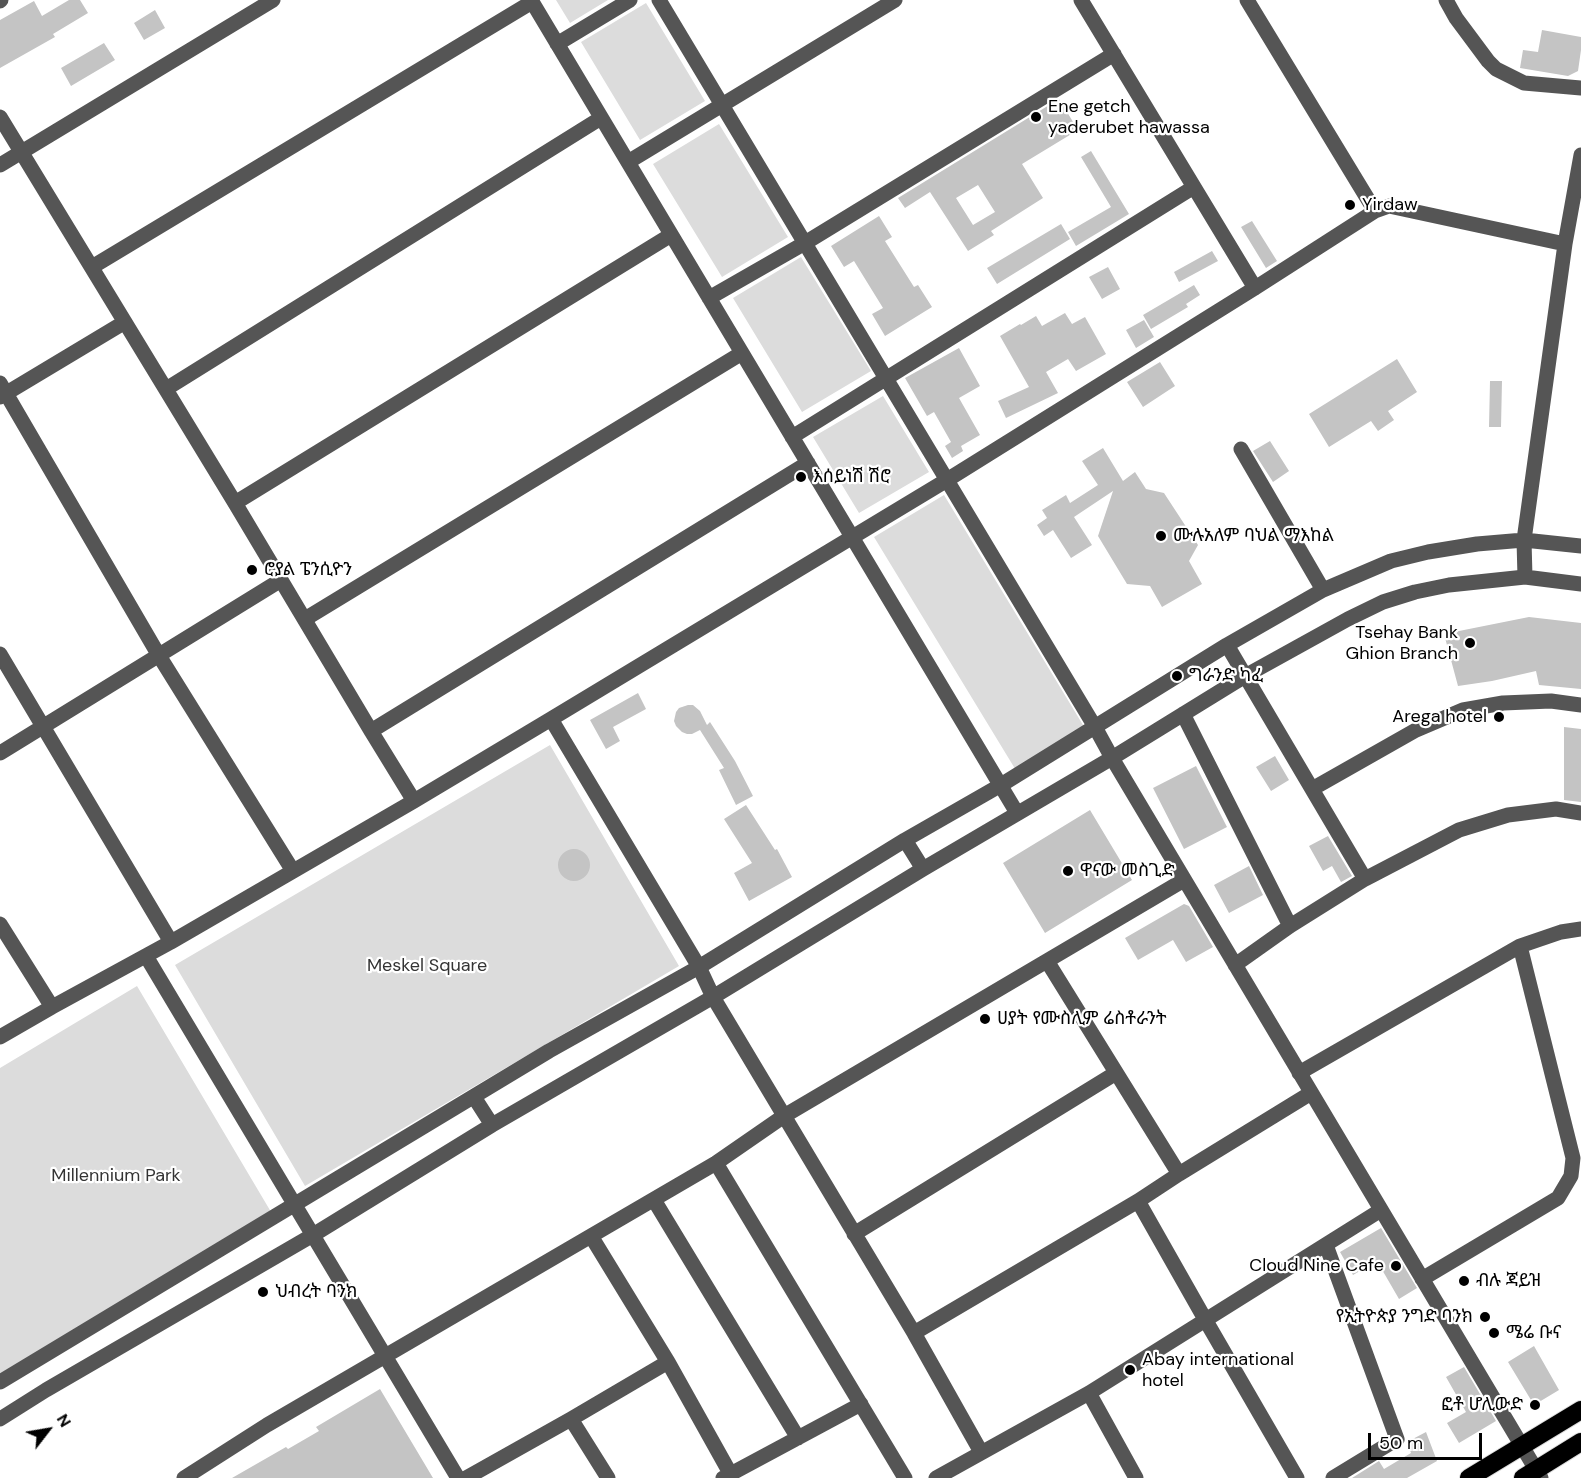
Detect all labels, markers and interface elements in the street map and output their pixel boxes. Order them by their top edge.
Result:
place label: Ene getch yaderubet hawassa [1048,96,1210,138]
marker: Ene getch yaderubet hawassa [1029,110,1043,124]
place label: Yirdaw [1362,194,1418,216]
marker: Yirdaw [1343,198,1357,212]
place label: እሰይነሽ ሽሮ [813,466,891,488]
marker: እሰይነሽ ሽሮ [794,470,808,484]
place label: ሙሉአለም ባህል ማእከል [1173,525,1334,547]
marker: ሙሉአለም ባህል ማእከል [1154,529,1168,543]
place label: ሮያል ፔንሲዮን [264,559,352,581]
marker: ሮያል ፔንሲዮን [245,563,259,577]
place label: Tsehay Bank Ghion Branch [1346,622,1458,664]
marker: Tsehay Bank Ghion Branch [1463,636,1477,650]
place label: ግራንድ ካፈ [1189,665,1263,687]
marker: ግራንድ ካፈ [1170,669,1184,683]
place label: Arega hotel [1392,706,1487,728]
marker: Arega hotel [1492,710,1506,724]
place label: ዋናው መስጊድ [1080,860,1174,882]
marker: ዋናው መስጊድ [1061,864,1075,878]
park label: Meskel Square [367,955,487,977]
place label: ሀያት የሙስሊም ሬስቶራንት [997,1008,1167,1030]
marker: ሀያት የሙስሊም ሬስቶራንት [978,1012,992,1026]
park label: Millennium Park [51,1165,181,1187]
place label: Cloud Nine Cafe [1249,1255,1384,1277]
marker: Cloud Nine Cafe [1389,1259,1403,1273]
place label: ብሉ ጃይዝ [1476,1270,1541,1292]
marker: ብሉ ጃይዝ [1457,1274,1471,1288]
place label: ህብረት ባንክ [275,1281,357,1303]
marker: ህብረት ባንክ [256,1285,270,1299]
place label: የኢትዮጵያ ንግድ ባንክ [1336,1306,1473,1328]
marker: የኢትዮጵያ ንግድ ባንክ [1478,1310,1492,1324]
place label: ሜሬ ቡና [1506,1322,1561,1344]
marker: ሜሬ ቡና [1487,1326,1501,1340]
place label: Abay international hotel [1142,1349,1294,1392]
marker: Abay international hotel [1123,1363,1137,1377]
place label: ፎቶ ሆሊውድ [1441,1394,1523,1416]
marker: ፎቶ ሆሊውድ [1528,1398,1542,1412]
north arrow [18,1400,78,1460]
text: N [52,1410,76,1431]
scale bar [1371,1421,1485,1459]
text: 50 m [1379,1431,1423,1455]

